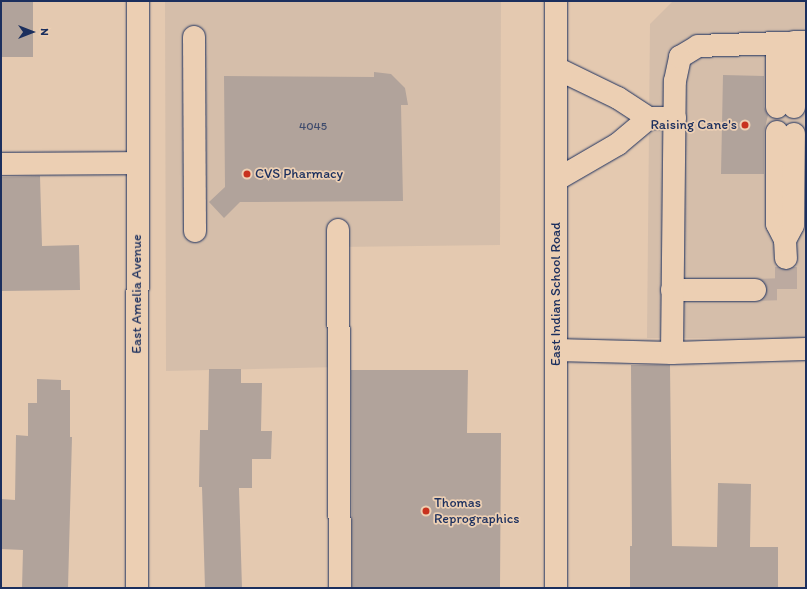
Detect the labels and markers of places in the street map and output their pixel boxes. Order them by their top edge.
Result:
place label: Raising Cane's [650,117,737,133]
marker: Raising Cane's [740,120,750,130]
place label: CVS Pharmacy [255,166,343,182]
marker: CVS Pharmacy [242,169,252,179]
place label: Thomas Reprographics [434,495,520,528]
marker: Thomas Reprographics [421,506,431,516]

